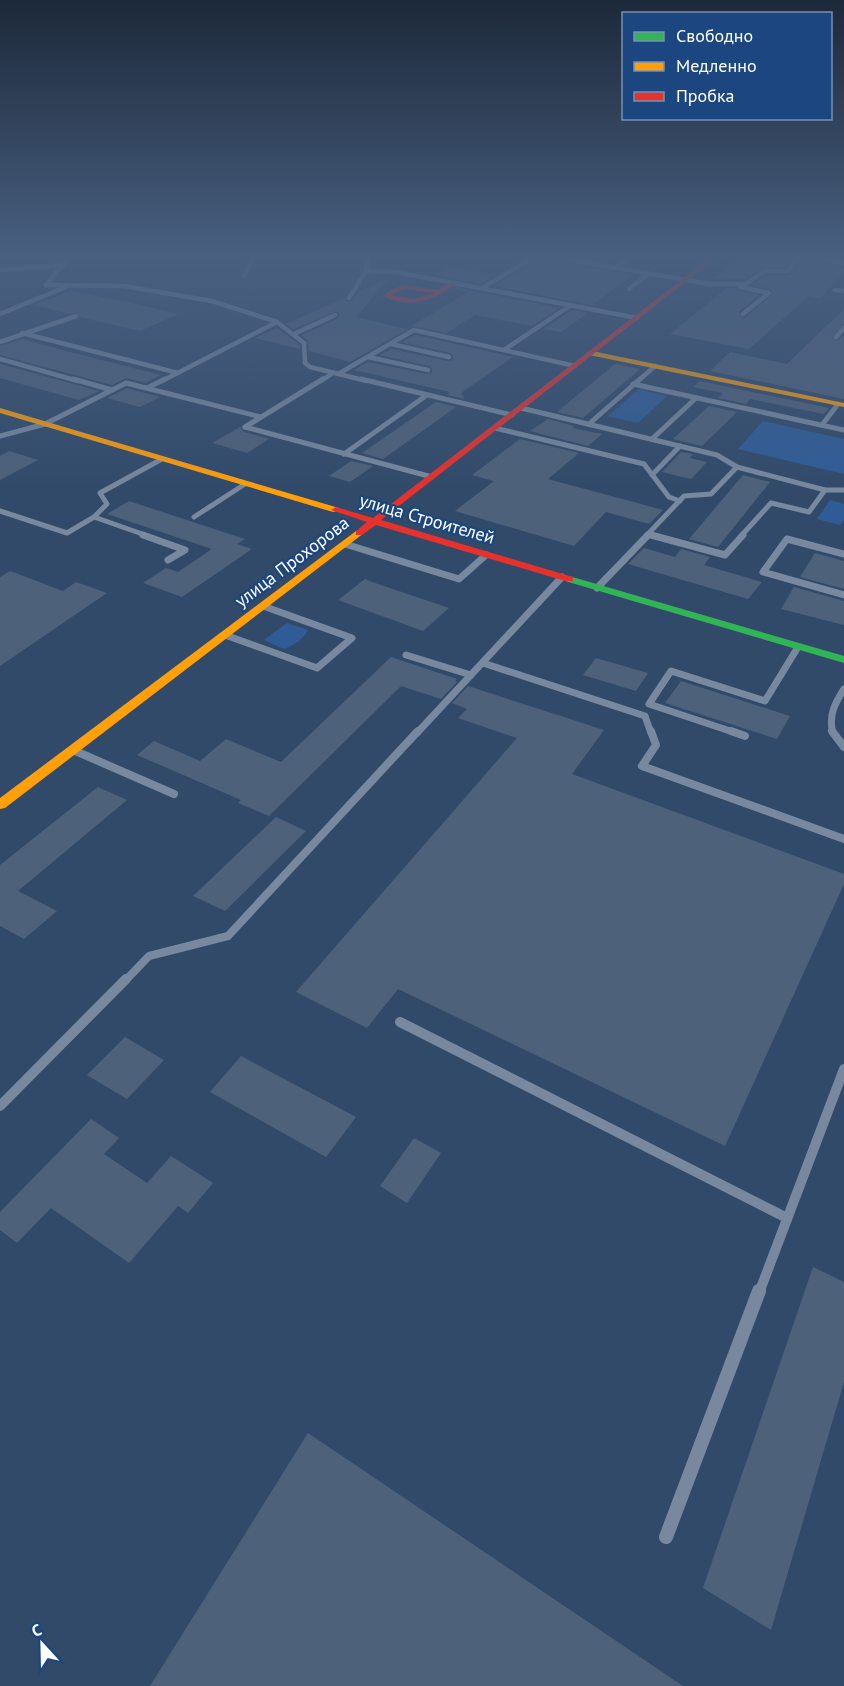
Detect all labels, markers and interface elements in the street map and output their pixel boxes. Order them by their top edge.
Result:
legend [622,12,832,120]
text: Свободно [676,24,753,47]
text: Медленно [676,54,757,77]
text: Пробка [676,84,734,107]
street label: улица Строителей [357,488,498,549]
street label: улица Прохорова [230,511,353,612]
north arrow [12,1614,72,1674]
text: С [28,1619,44,1641]

